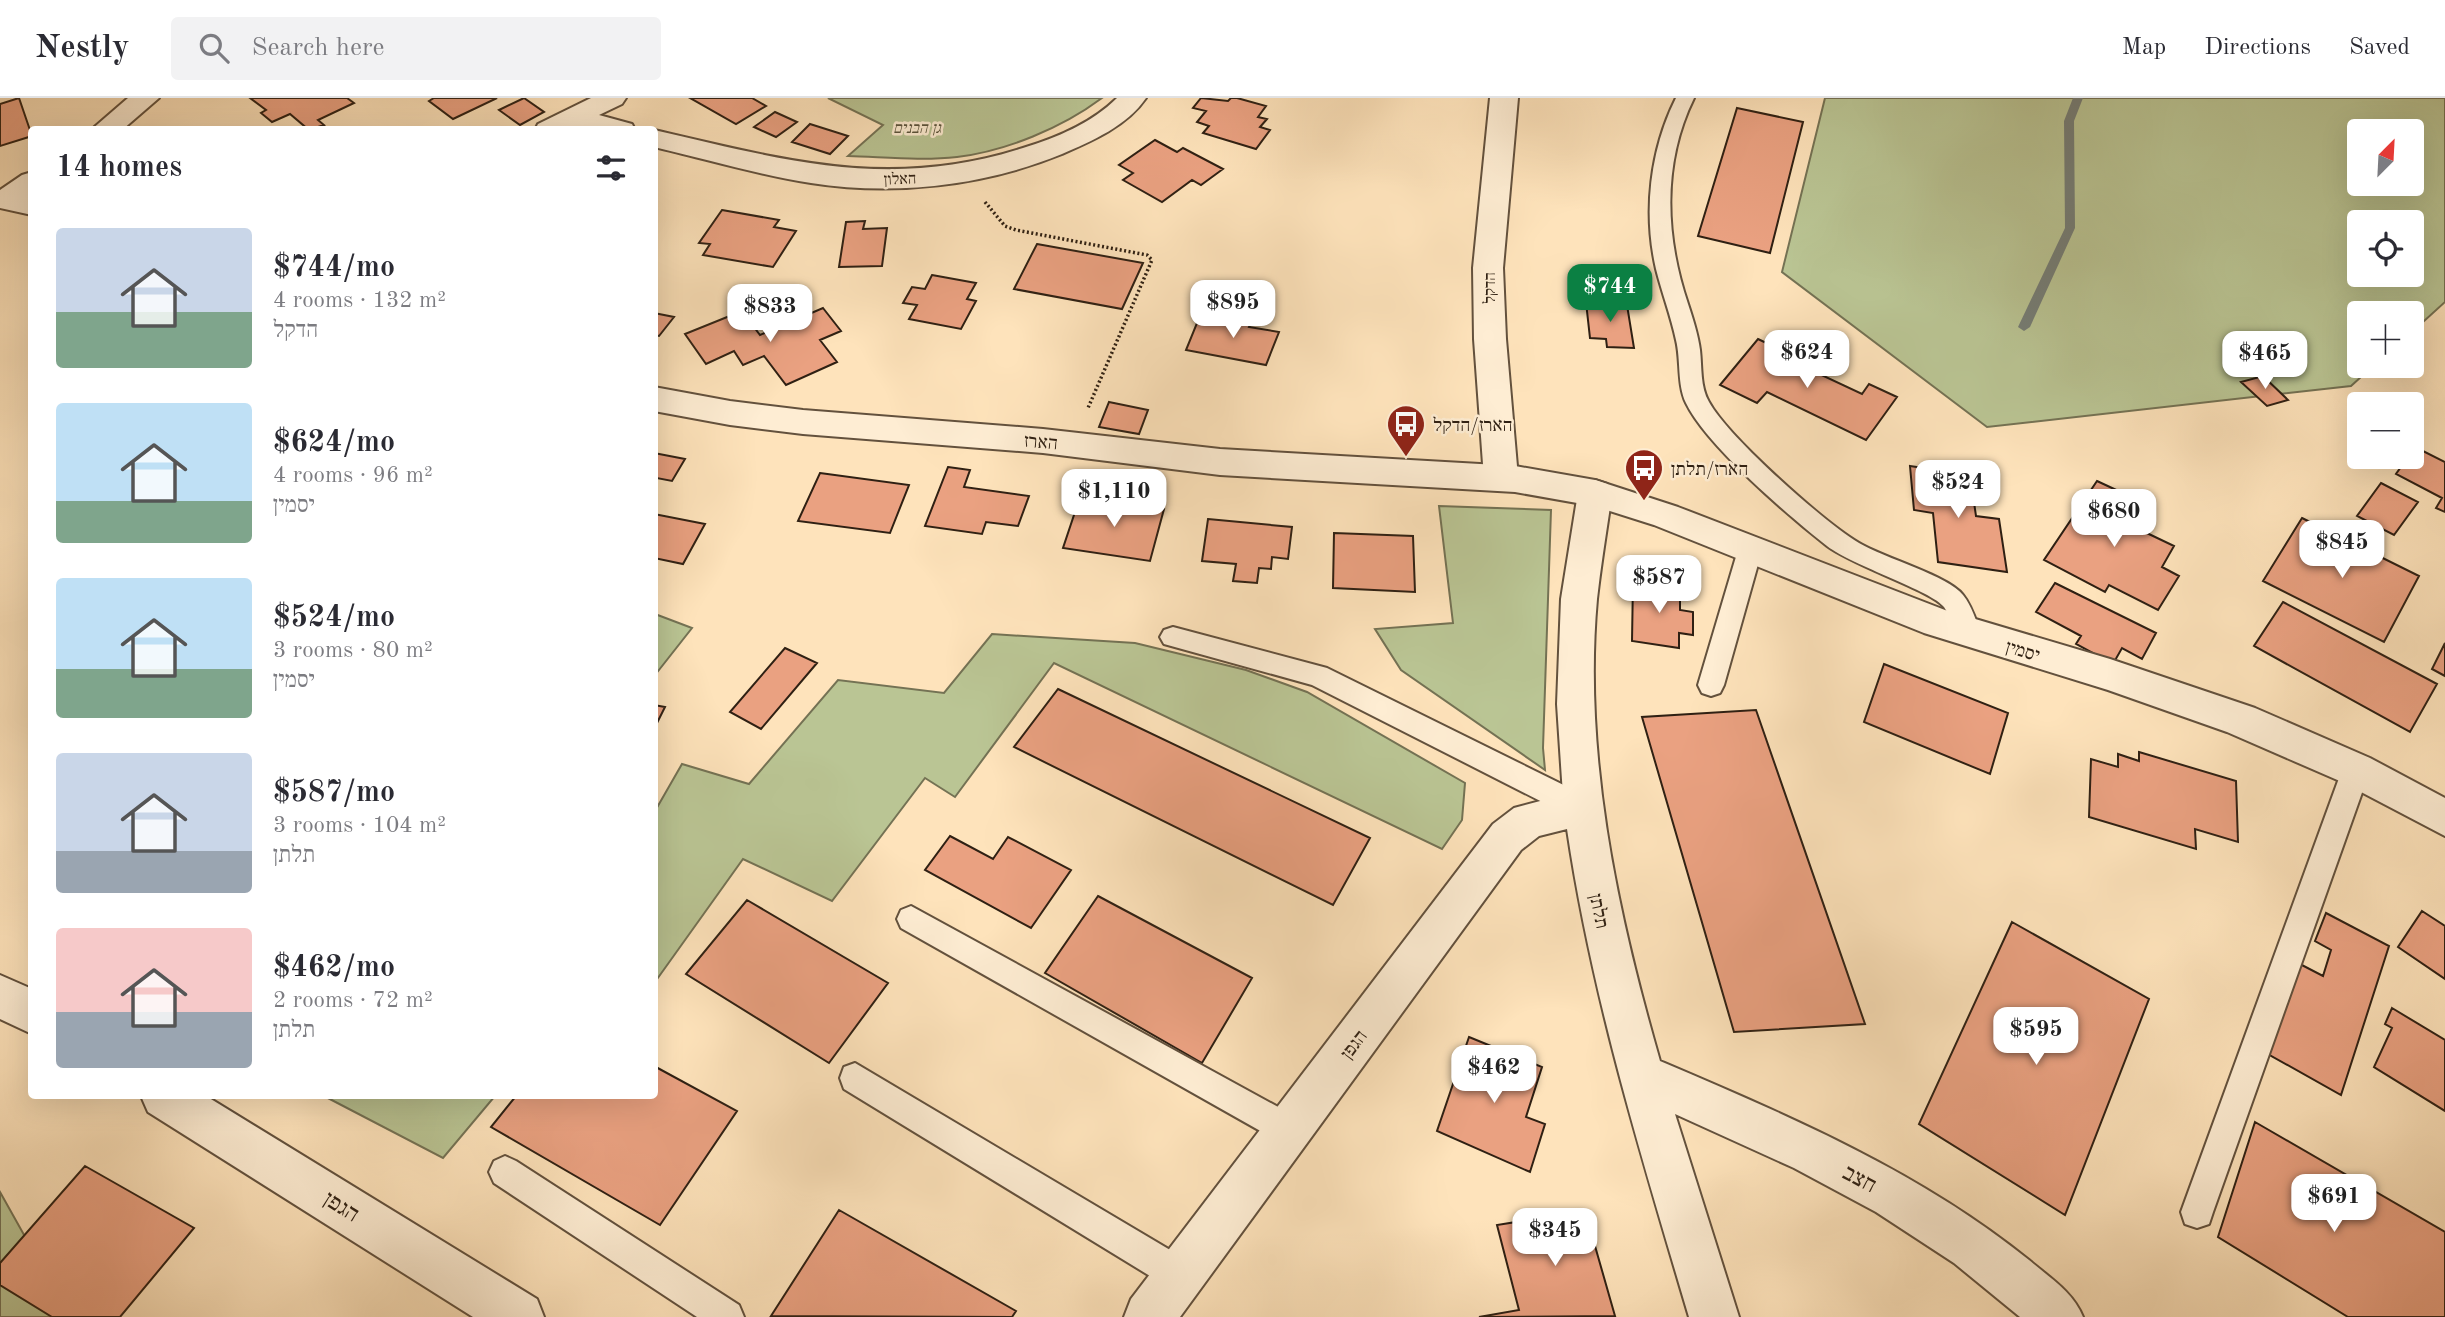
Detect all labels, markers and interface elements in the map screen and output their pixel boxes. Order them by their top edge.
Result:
search box [171,17,661,80]
icon: search [195,29,233,67]
text: Nestly [35,32,129,65]
text: Search here [251,35,385,61]
text: Map [2122,36,2166,60]
text: Directions [2204,36,2311,60]
text: Saved [2349,36,2410,60]
north arrow [2347,119,2424,196]
map controls [2347,119,2424,469]
park label: גן הבנים [893,121,943,137]
icon: filters [592,149,630,187]
text: 14 homes [56,153,182,183]
street label: האלון [883,169,917,189]
button: locate [2347,210,2424,287]
text: $744/mo [273,253,395,283]
icon: home [112,256,196,340]
pin: $744 [1569,264,1651,324]
street label: הדקל [1481,272,1499,304]
text: $744 [1583,275,1637,298]
pin: $895 [1192,280,1274,340]
pin: $833 [729,285,811,344]
text: 4 rooms · 132 m² [273,289,446,312]
text: $895 [1206,291,1260,314]
text: $833 [743,295,797,318]
button: + [2347,301,2424,378]
text: הדקל [273,319,318,342]
pin: $624 [1766,330,1848,390]
pin: $465 [2224,331,2306,391]
text: $624 [1780,341,1834,364]
text: $465 [2238,342,2292,365]
button: − [2347,392,2424,469]
bus stop icon: הארז/הדקל [1385,403,1427,458]
place label: הארז/הדקל [1433,416,1513,436]
text: $624/mo [273,428,395,458]
icon: home [112,431,196,515]
street label: הארז [1023,433,1058,454]
bus stop icon: הארז/תלתן [1623,447,1665,502]
place label: הארז/תלתן [1671,460,1748,480]
pin: $524 [1917,460,1999,520]
text: 4 rooms · 96 m² [273,464,433,487]
pin: $1,110 [1057,470,1171,529]
text: $524 [1931,471,1985,494]
text: $1,110 [1077,480,1151,503]
pin: $680 [2073,490,2155,549]
text: יסמין [273,494,315,517]
text: $680 [2087,500,2141,523]
pin: $845 [2301,520,2383,580]
text: $845 [2315,531,2369,554]
pin: $587 [1618,556,1700,615]
text: $587 [1632,566,1686,589]
text: $524/mo [273,603,395,633]
icon: home [112,606,196,690]
text: 3 rooms · 80 m² [273,639,433,662]
street label: יסמין [2003,639,2042,666]
text: יסמין [273,669,315,692]
text: $587/mo [273,778,395,808]
icon: home [112,781,196,865]
text: 3 rooms · 104 m² [273,814,446,837]
text: תלתן [273,844,315,867]
street label: תלתן [1585,892,1611,931]
text: $462/mo [273,953,395,983]
icon: home [112,956,196,1040]
text: 2 rooms · 72 m² [273,989,433,1012]
pin: $595 [1995,1007,2077,1067]
text: $595 [2009,1018,2063,1041]
text: תלתן [273,1019,315,1042]
street label: הגפן [1338,1028,1372,1063]
pin: $462 [1453,1046,1535,1105]
text: $462 [1467,1056,1521,1079]
street label: חצב [1839,1161,1880,1198]
pin: $691 [2293,1174,2375,1234]
text: $691 [2307,1185,2361,1208]
street label: הגפן [319,1188,363,1227]
pin: $345 [1514,1208,1596,1268]
text: $345 [1528,1219,1582,1242]

